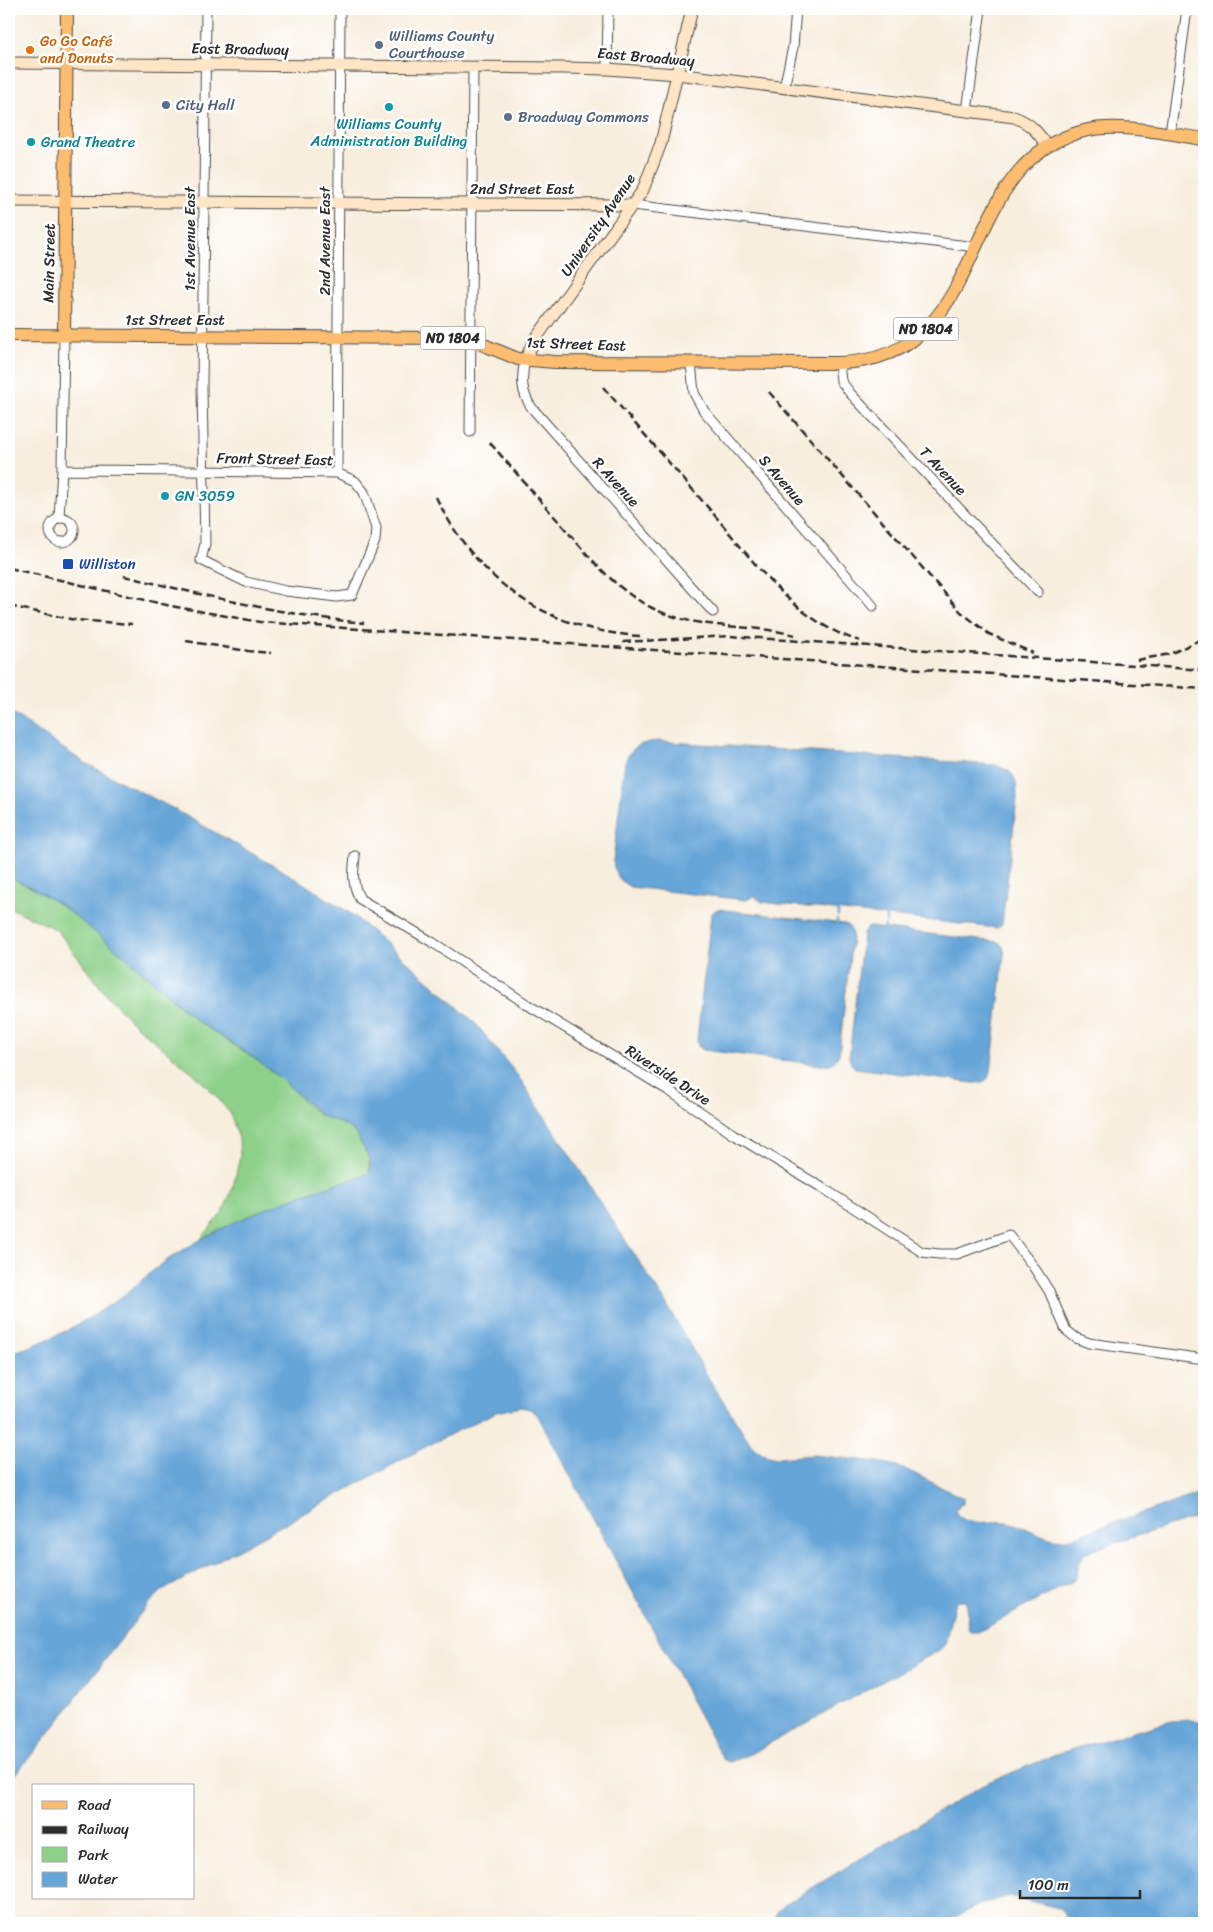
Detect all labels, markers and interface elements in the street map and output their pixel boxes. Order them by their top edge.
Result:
place label: Williams County Courthouse [389,23,494,66]
place label: Go Go Café and Donuts [40,28,114,71]
street label: East Broadway [191,35,289,63]
marker: Williams County Courthouse [373,39,385,51]
street label: East Broadway [596,40,696,74]
marker: Go Go Café and Donuts [24,44,36,56]
place label: City Hall [176,92,235,118]
marker: City Hall [160,99,172,111]
marker: Williams County Administration Building [383,101,395,113]
place label: Broadway Commons [518,104,649,130]
place label: Williams County Administration Building [310,111,467,154]
marker: Broadway Commons [502,111,514,123]
place label: Grand Theatre [41,129,136,155]
marker: Grand Theatre [25,136,37,148]
street label: University Avenue [554,168,642,282]
street label: 2nd Street East [470,176,575,202]
street label: 2nd Avenue East [312,185,338,296]
street label: 1st Avenue East [177,186,203,291]
street label: Main Street [35,223,63,303]
street label: 1st Street East [125,307,225,333]
road number: ND 1804 [894,318,958,340]
road number: ND 1804 [420,326,486,349]
street label: 1st Street East [526,329,627,359]
street label: T Avenue [913,440,973,502]
street label: Front Street East [216,445,334,473]
street label: S Avenue [752,448,812,512]
street label: R Avenue [586,451,646,513]
place label: GN 3059 [175,483,235,509]
marker: GN 3059 [159,490,171,502]
place label: Williston [79,551,136,577]
marker: Williston [61,557,75,571]
street label: Riverside Drive [620,1038,716,1112]
legend [32,1784,195,1900]
text: Road [78,1792,111,1818]
text: Railway [78,1816,129,1842]
text: Park [78,1842,109,1868]
text: Water [78,1866,118,1892]
scale bar [1020,1867,1140,1899]
text: 100 m [1028,1872,1069,1898]

